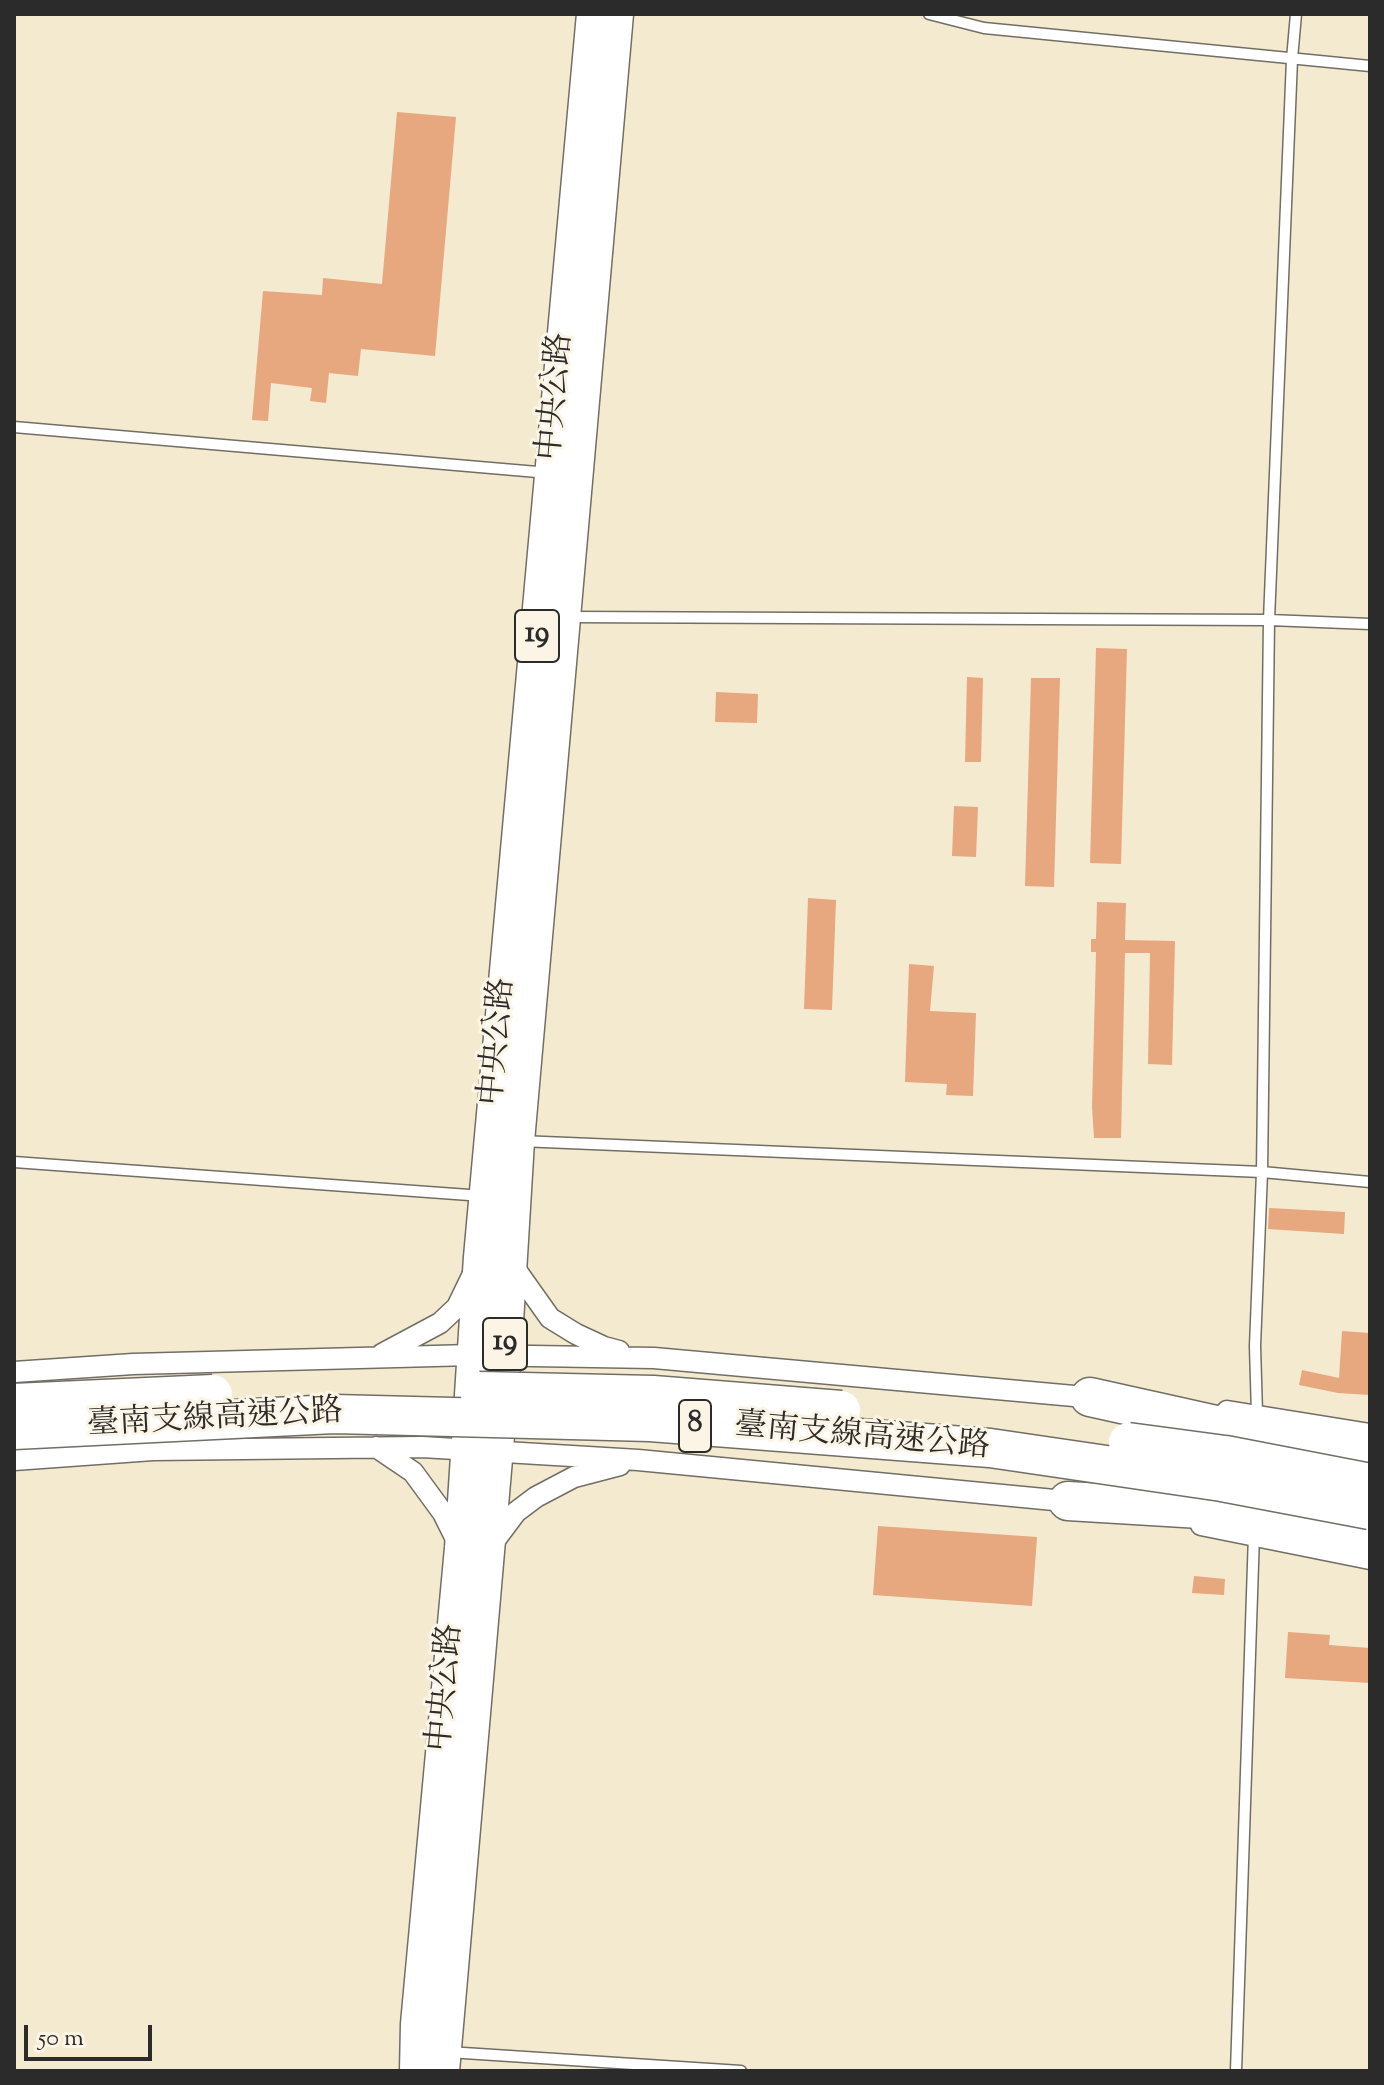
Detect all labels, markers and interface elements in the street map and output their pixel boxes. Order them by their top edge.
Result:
street label: 中央公路 [533,332,583,462]
road number: 19 [515,610,559,662]
street label: 中央公路 [475,977,525,1107]
road number: 19 [483,1318,527,1370]
street label: 臺南支線高速公路 [86,1395,344,1447]
road number: 8 [679,1400,711,1452]
street label: 臺南支線高速公路 [733,1409,991,1469]
street label: 中央公路 [423,1623,473,1753]
scale bar [28,2009,156,2059]
text: 50 m [38,2022,84,2056]

